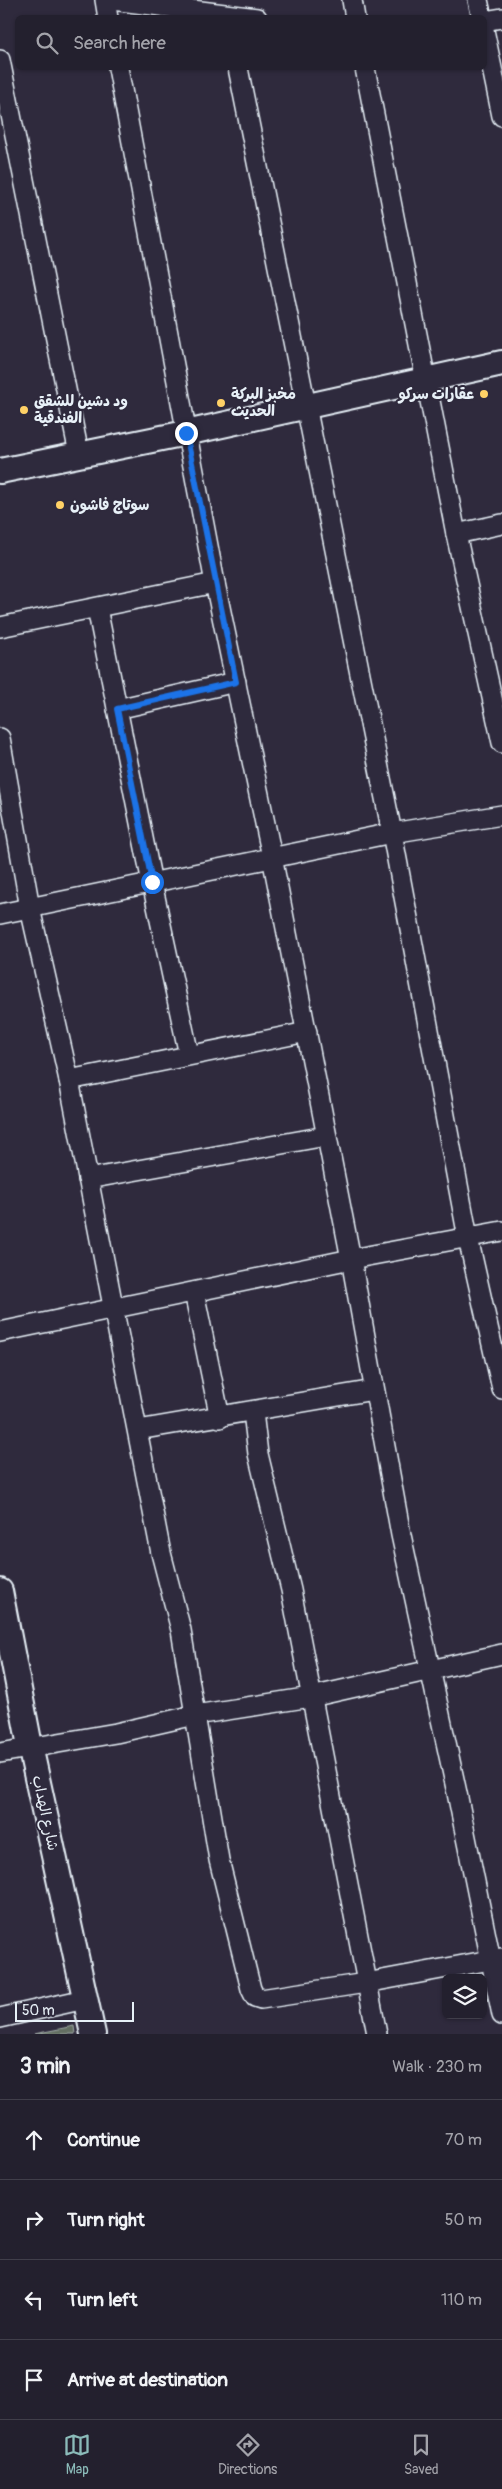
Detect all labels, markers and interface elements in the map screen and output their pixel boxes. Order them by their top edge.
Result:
search box [15,15,487,70]
icon: search [33,29,61,57]
text: Search here [73,31,166,55]
place label: مخبز البركة الحديث [231,385,296,421]
place label: عقارات سركو [397,385,474,404]
marker: عقارات سركو [478,388,490,400]
place label: ود دشين للشقق الفندقية [34,392,128,428]
marker: مخبز البركة الحديث [215,397,227,409]
marker: ود دشين للشقق الفندقية [18,404,30,416]
route end [175,422,198,445]
place label: سوتاج فاشون [70,496,149,515]
marker: سوتاج فاشون [54,499,66,511]
route start [141,871,164,894]
street label: شارع الهداب [28,1774,62,1852]
map controls [442,1974,487,2019]
button: layers [442,1974,487,2019]
scale bar [15,1999,134,2022]
text: 50 m [22,2002,55,2019]
text: 3 min [20,2053,70,2080]
text: Walk · 230 m [392,2057,482,2077]
icon: ahead [20,2126,48,2154]
text: Continue [67,2128,140,2152]
text: 70 m [445,2130,482,2150]
icon: right [20,2206,48,2234]
text: Turn right [67,2208,145,2232]
text: 50 m [445,2210,482,2230]
icon: left [20,2286,48,2314]
text: Turn left [67,2288,137,2312]
text: 110 m [441,2290,482,2310]
icon: arrive [20,2366,48,2394]
text: Arrive at destination [67,2368,228,2392]
tab: Map [63,2431,91,2478]
tab: Directions [218,2431,277,2478]
tab: Saved [404,2431,439,2478]

